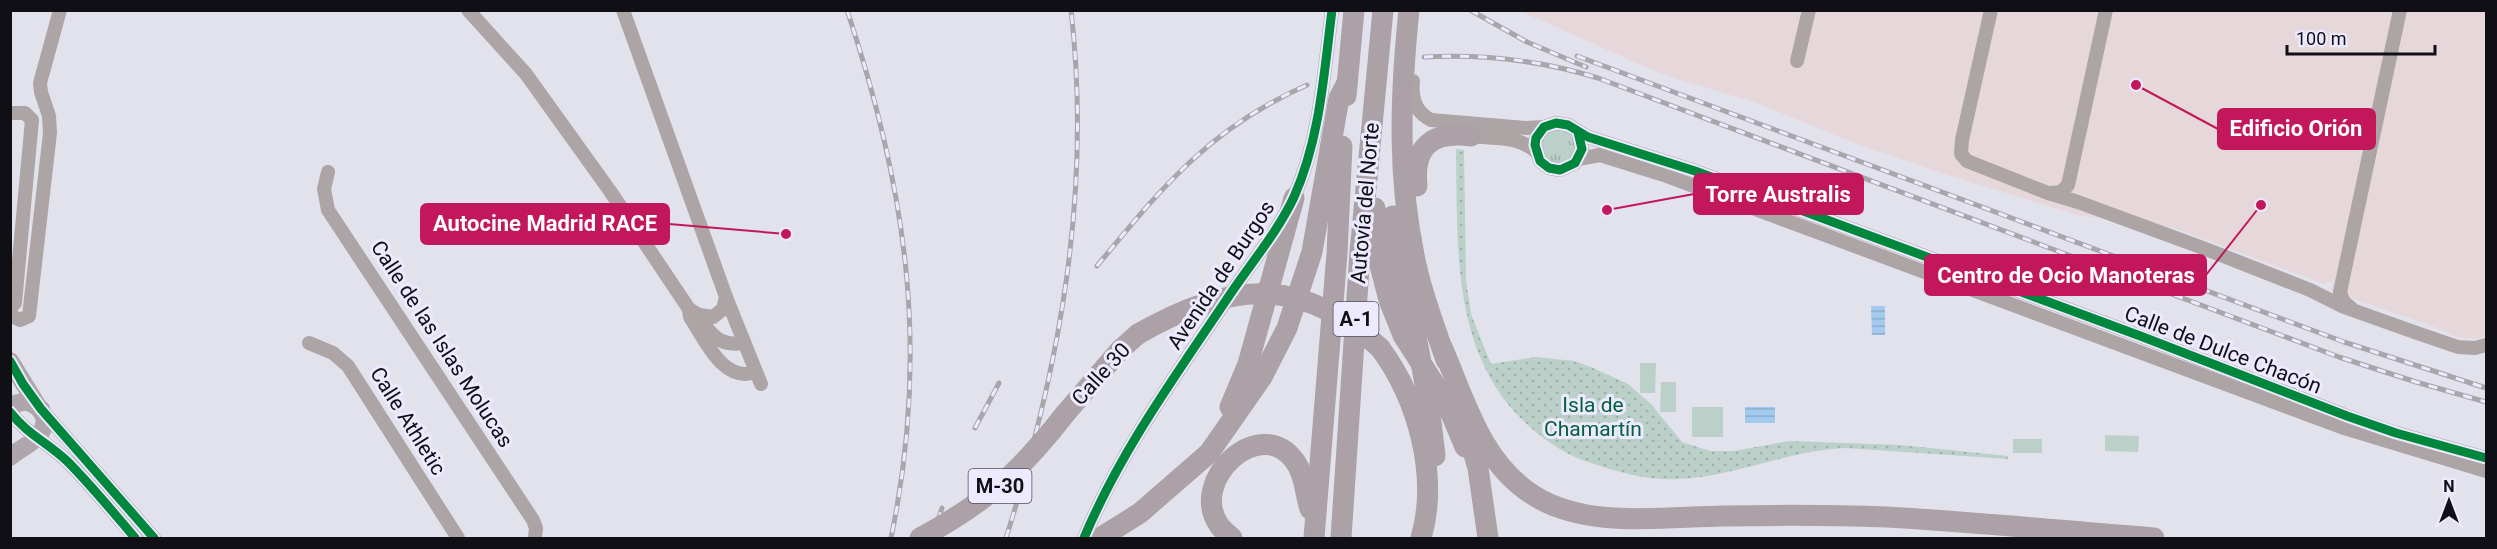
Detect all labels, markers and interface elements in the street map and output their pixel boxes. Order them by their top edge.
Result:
scale bar [2287,18,2436,56]
text: 100 m [2296,28,2347,49]
callout: Edificio Orión [2218,109,2375,149]
text: Edificio Orión [2230,116,2362,141]
street label: Autovía del Norte [1346,121,1384,285]
callout: Torre Australis [1694,174,1863,214]
text: Torre Australis [1705,182,1851,207]
street label: Avenida de Burgos [1162,196,1280,354]
callout: Autocine Madrid RACE [421,204,669,244]
text: Autocine Madrid RACE [433,211,657,236]
street label: Calle de las Islas Molucas [366,236,518,452]
callout: Centro de Ocio Manoteras [1925,255,2206,295]
text: Centro de Ocio Manoteras [1937,263,2195,288]
street label: Calle de Dulce Chacón [2121,301,2325,399]
road number: A-1 [1334,302,1378,336]
street label: Calle 30 [1067,338,1135,410]
street label: Calle Athletic [365,363,451,479]
park label: Isla de Chamartín [1544,393,1642,441]
road number: M-30 [968,469,1032,503]
north arrow [2419,471,2479,531]
text: N [2443,477,2455,496]

